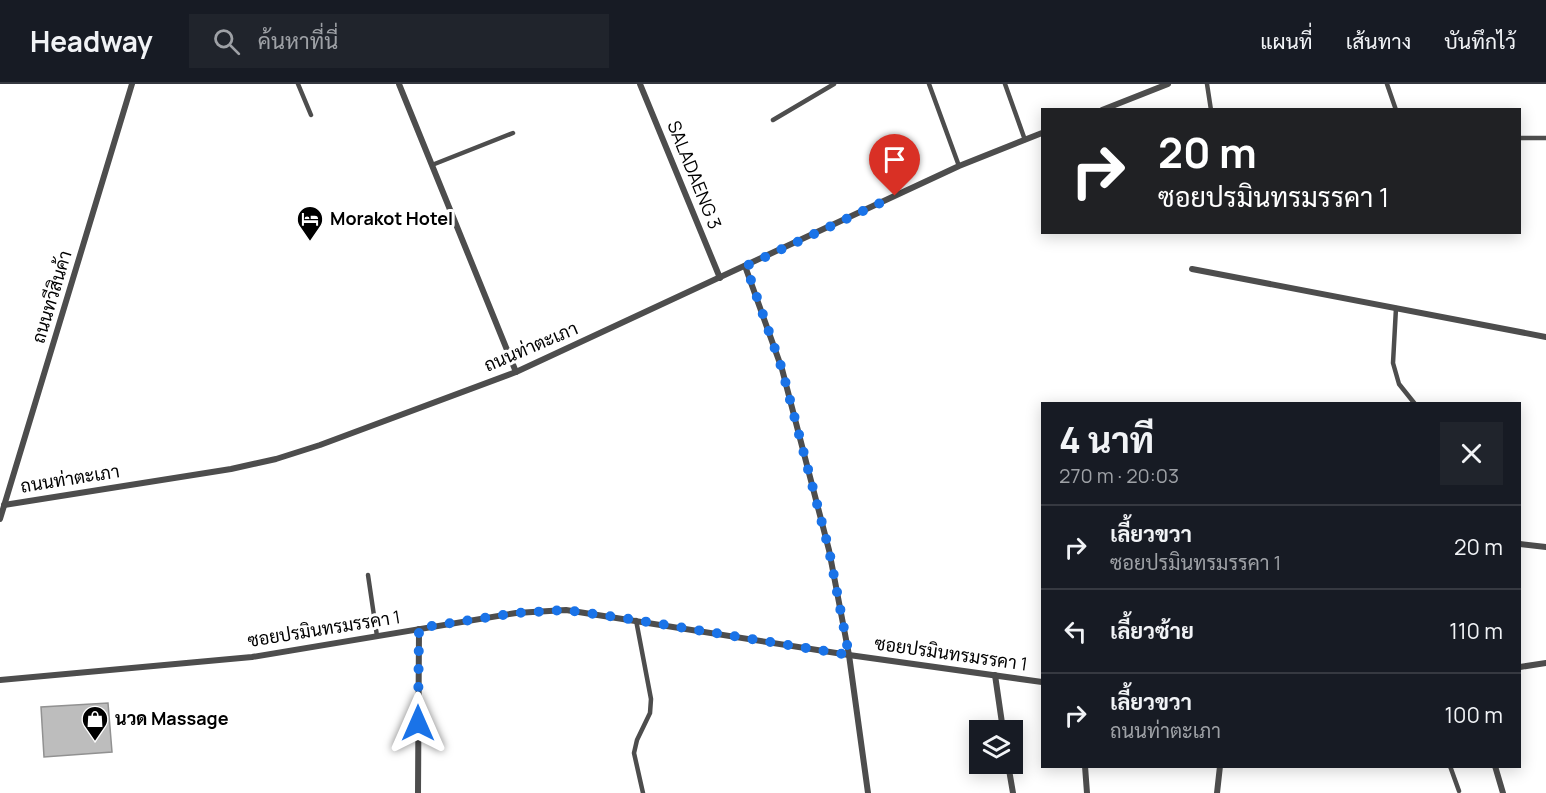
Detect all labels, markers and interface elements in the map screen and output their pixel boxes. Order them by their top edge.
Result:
search box [189,14,609,68]
text: Headway [30,22,153,60]
icon: search [210,25,243,58]
text: ค้นหาที่นี่ [258,26,338,56]
text: แผนที่ [1260,27,1313,55]
text: เส้นทาง [1346,27,1411,55]
text: บันทึกไว้ [1444,27,1516,55]
street label: SALADAENG 3 [662,117,728,232]
text: 20 m [1158,123,1257,181]
icon: right [1059,132,1137,210]
pin [869,134,920,196]
icon: arrive [878,143,911,176]
text: ซอยปรมินทรมรรคา 1 [1158,178,1389,215]
hotel icon: Morakot Hotel [295,204,325,242]
place label: Morakot Hotel [330,206,453,230]
street label: ถนนทวีสินค้า [26,247,77,346]
street label: ถนนท่าตะเภา [480,316,581,377]
text: 4 นาที [1059,415,1154,464]
button: close [1440,422,1503,485]
street label: ถนนท่าตะเภา [19,458,121,498]
text: 270 m · 20:03 [1059,462,1179,489]
text: เลี้ยวขวา [1110,519,1192,549]
icon: right [1059,531,1092,564]
text: 20 m [1454,532,1503,562]
text: ซอยปรมินทรมรรคา 1 [1110,549,1281,576]
street label: ซอยปรมินทรมรรคา 1 [246,604,402,652]
icon: left [1059,615,1092,648]
text: เลี้ยวซ้าย [1110,616,1194,646]
text: 110 m [1449,616,1503,646]
street label: ซอยปรมินทรมรรคา 1 [873,630,1029,676]
text: เลี้ยวขวา [1110,687,1192,717]
position arrow [386,691,450,755]
icon: right [1059,699,1092,732]
text: 100 m [1445,700,1503,730]
shop icon: นวด Massage [80,704,110,742]
place label: นวด Massage [115,706,229,730]
text: ถนนท่าตะเภา [1110,717,1221,744]
map controls [969,720,1023,774]
button: layers [969,720,1023,774]

